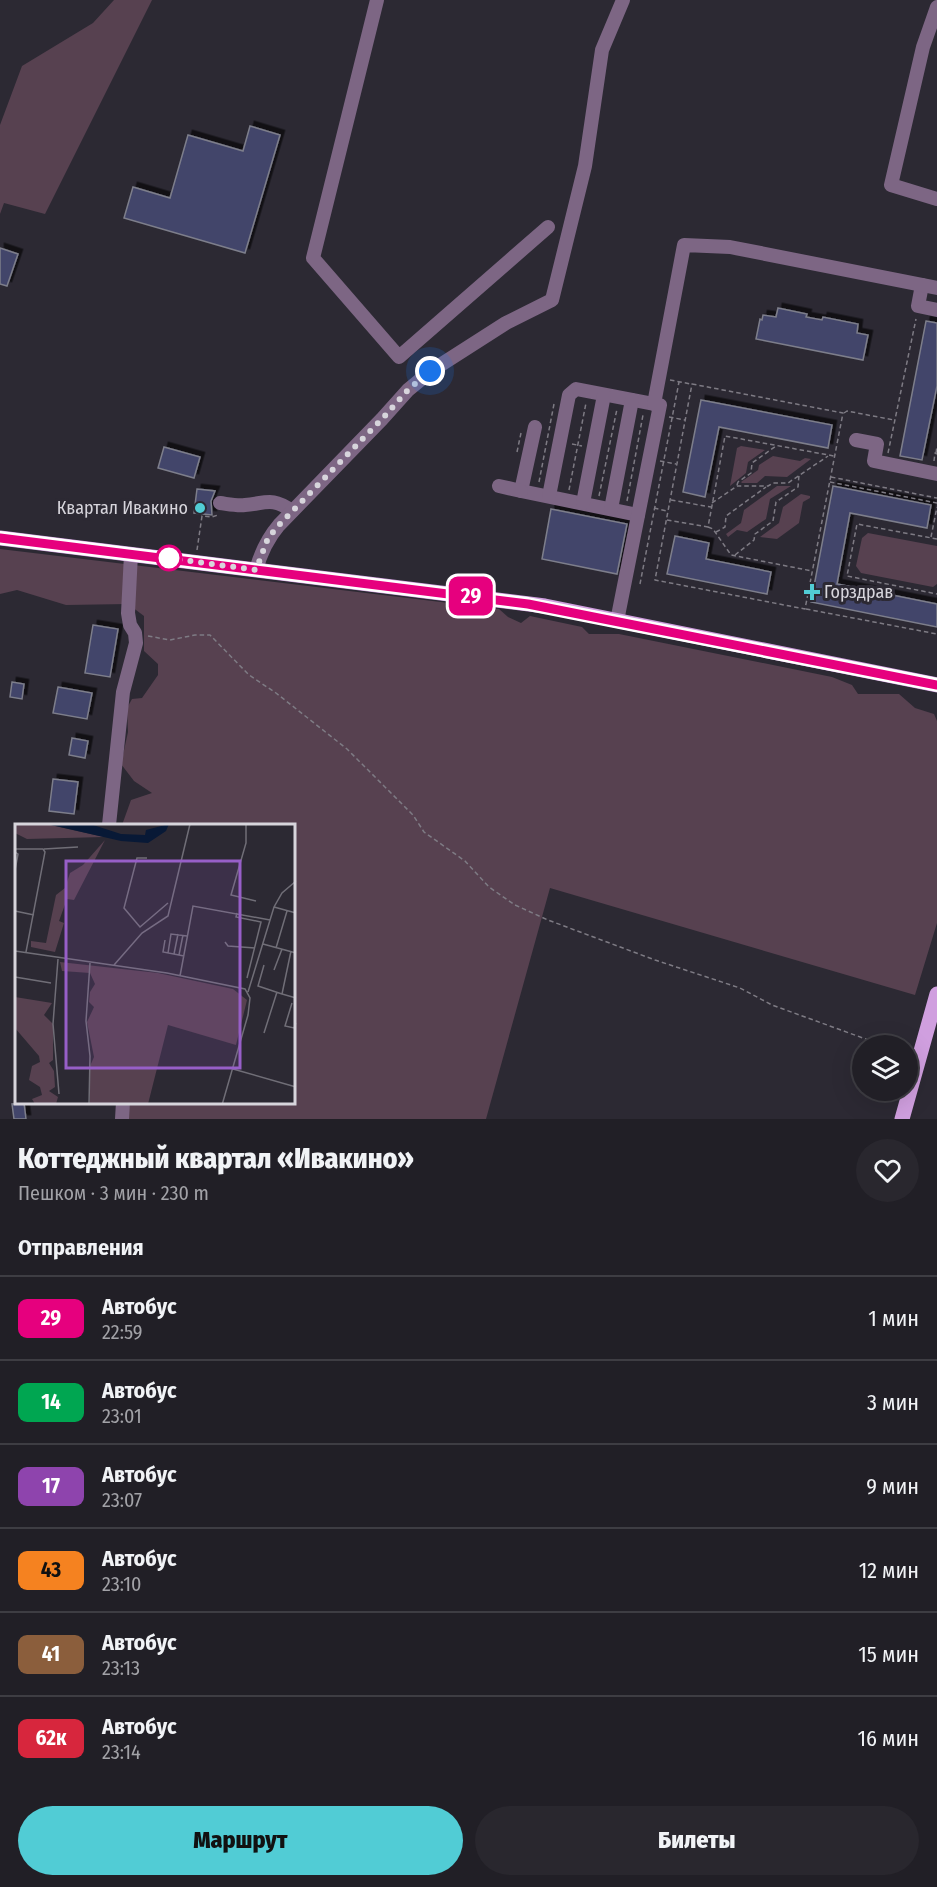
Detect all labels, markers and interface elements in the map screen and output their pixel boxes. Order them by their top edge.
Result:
your location [415,356,445,386]
place label: Квартал Ивакино [57,497,188,519]
marker: Квартал Ивакино [193,501,207,515]
unlabelled marker [156,545,182,571]
line badge: 29 [444,576,498,616]
place label: Горздрав [824,581,893,603]
text: 29 [461,583,481,609]
marker: Горздрав [805,585,819,599]
inset map [15,824,296,1104]
map controls [852,1035,918,1101]
button: layers [852,1035,918,1101]
button: heart [856,1139,919,1202]
text: Коттеджный квартал «Ивакино» [18,1142,414,1175]
text: Пешком · 3 мин · 230 m [18,1181,209,1205]
text: Отправления [18,1234,144,1261]
text: Автобус [102,1293,177,1320]
text: 29 [41,1305,61,1331]
text: 1 мин [868,1305,919,1332]
text: 22:59 [102,1320,143,1344]
text: Автобус [102,1377,177,1404]
text: 14 [41,1389,61,1415]
text: 3 мин [867,1389,919,1416]
text: 23:01 [102,1404,142,1428]
text: Автобус [102,1461,177,1488]
text: 17 [42,1473,60,1499]
text: 9 мин [866,1473,919,1500]
text: 23:07 [102,1488,142,1512]
text: Автобус [102,1545,177,1572]
text: 43 [41,1557,61,1583]
text: 12 мин [859,1557,919,1584]
text: 23:10 [102,1572,141,1596]
text: Автобус [102,1629,177,1656]
text: 41 [42,1641,60,1667]
text: 15 мин [858,1641,919,1668]
text: 23:13 [102,1656,140,1680]
text: Автобус [102,1713,177,1740]
text: 62к [35,1725,67,1751]
text: 16 мин [857,1725,919,1752]
text: 23:14 [102,1740,141,1764]
button: Маршрут [18,1806,463,1875]
button: Билеты [475,1806,919,1875]

